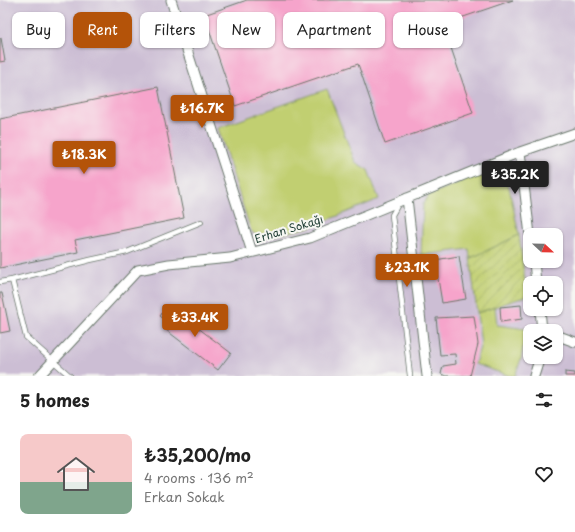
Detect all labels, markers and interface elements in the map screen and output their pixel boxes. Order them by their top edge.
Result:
chip: Buy [12,12,65,48]
chip: Rent [73,12,132,48]
chip: Filters [140,12,209,48]
chip: New [217,12,275,48]
chip: Apartment [283,12,385,48]
chip: House [393,12,463,48]
pin: ₺16.7K [169,95,235,129]
text: ₺16.7K [180,98,224,117]
pin: ₺18.3K [51,141,117,175]
text: ₺18.3K [62,144,106,163]
pin: ₺35.2K [482,161,548,195]
text: ₺35.2K [491,164,539,183]
street label: Erhan Sokağı [253,210,325,247]
north arrow [523,228,563,268]
map controls [523,228,563,364]
pin: ₺23.1K [374,254,440,288]
text: ₺23.1K [385,257,429,276]
button: locate [523,276,563,316]
pin: ₺33.4K [162,304,228,338]
text: ₺33.4K [171,307,219,326]
button: layers [523,324,563,364]
text: 5 homes [20,387,90,413]
icon: filters [533,389,555,411]
text: ₺35,200/mo [144,442,251,468]
icon: home [52,450,100,498]
icon: heart [533,463,555,485]
text: 4 rooms · 136 m² [144,468,254,487]
text: Erkan Sokak [144,487,225,506]

